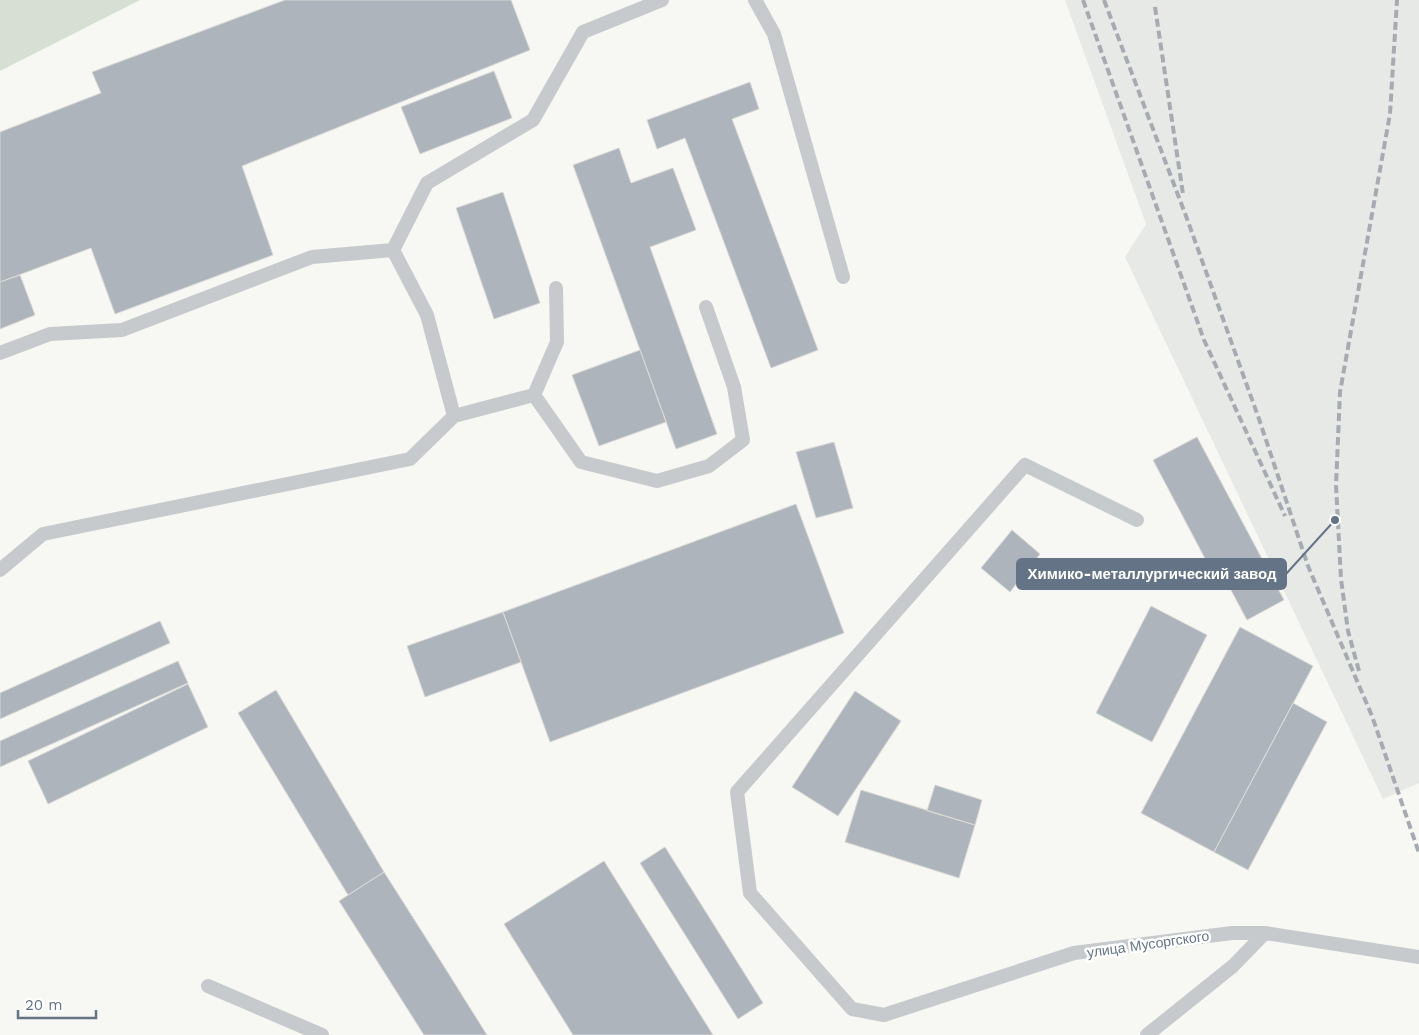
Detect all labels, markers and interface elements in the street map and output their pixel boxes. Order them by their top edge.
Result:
callout: Химико-металлургический завод [1017,559,1286,589]
text: Химико-металлургический завод [1027,565,1277,583]
street label: улица Мусоргского [1086,927,1210,960]
scale bar [18,988,95,1020]
text: 20 m [25,996,63,1014]

